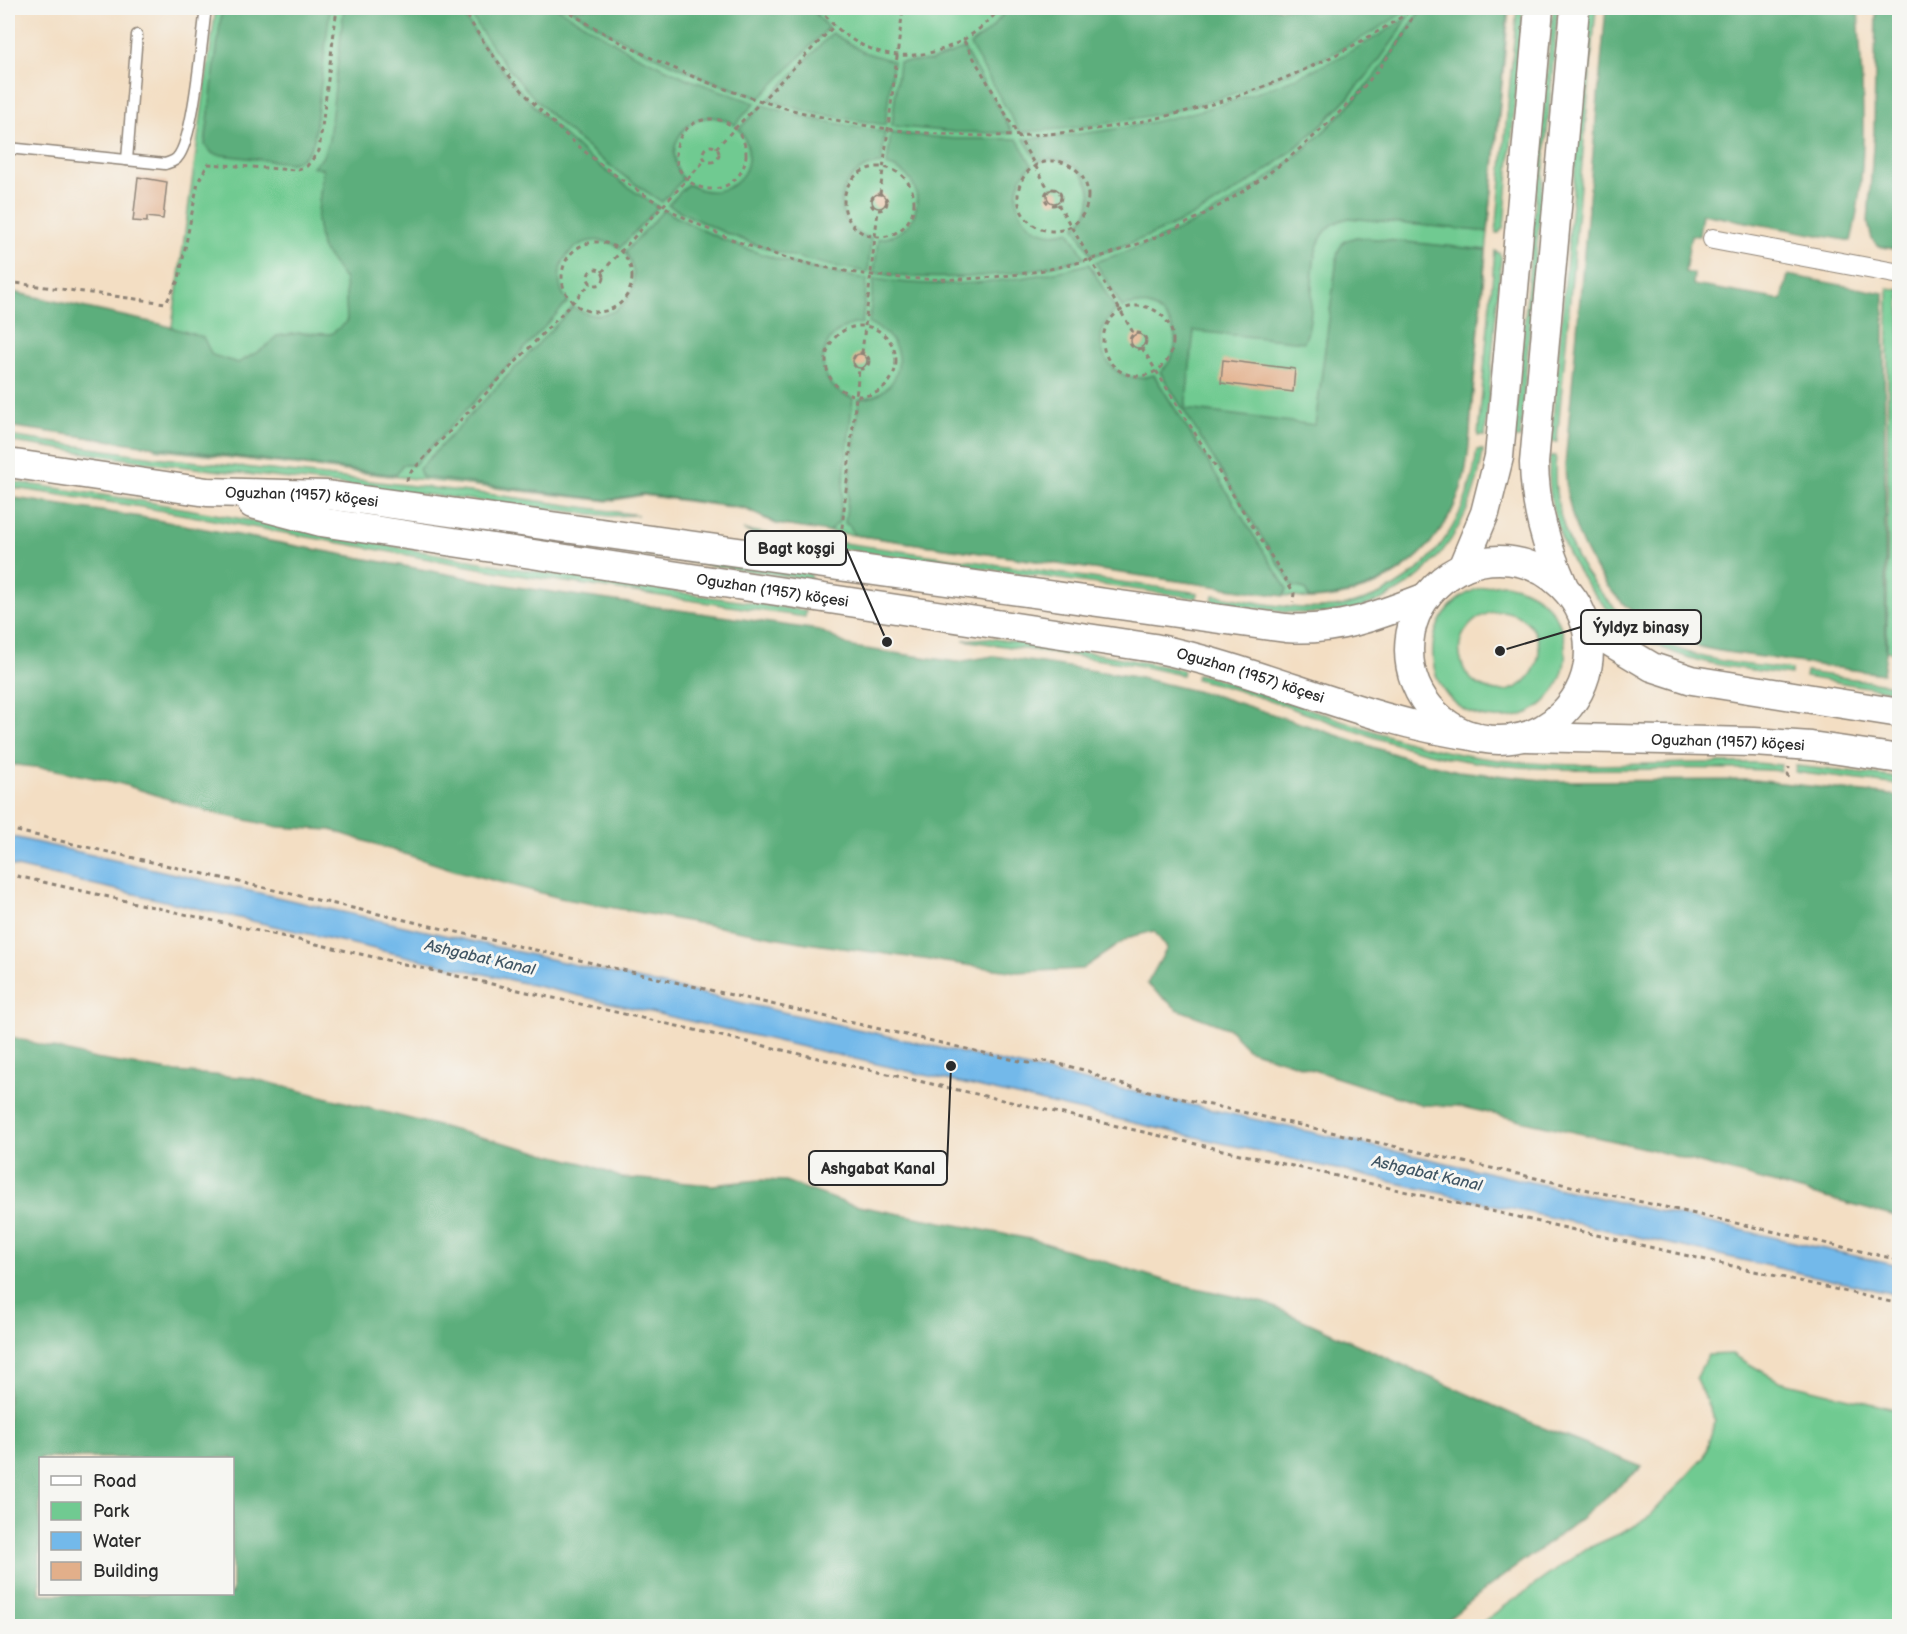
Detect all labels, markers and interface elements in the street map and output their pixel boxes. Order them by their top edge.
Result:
street label: Oguzhan (1957) köçesi [225,483,380,512]
callout: Bagt koşgi [745,531,846,565]
text: Bagt koşgi [757,540,835,559]
street label: Oguzhan (1957) köçesi [695,569,850,611]
callout: Ýyldyz binasy [1581,610,1701,644]
text: Ýyldyz binasy [1593,616,1690,638]
street label: Oguzhan (1957) köçesi [1175,644,1327,707]
street label: Oguzhan (1957) köçesi [1651,730,1805,755]
water label: Ashgabat Kanal [422,936,538,980]
callout: Ashgabat Kanal [809,1151,947,1185]
water label: Ashgabat Kanal [1369,1152,1485,1196]
text: Ashgabat Kanal [820,1160,935,1179]
legend [39,1457,234,1595]
text: Road [93,1471,137,1492]
text: Park [93,1501,129,1522]
text: Water [93,1531,141,1552]
text: Building [93,1561,159,1582]

